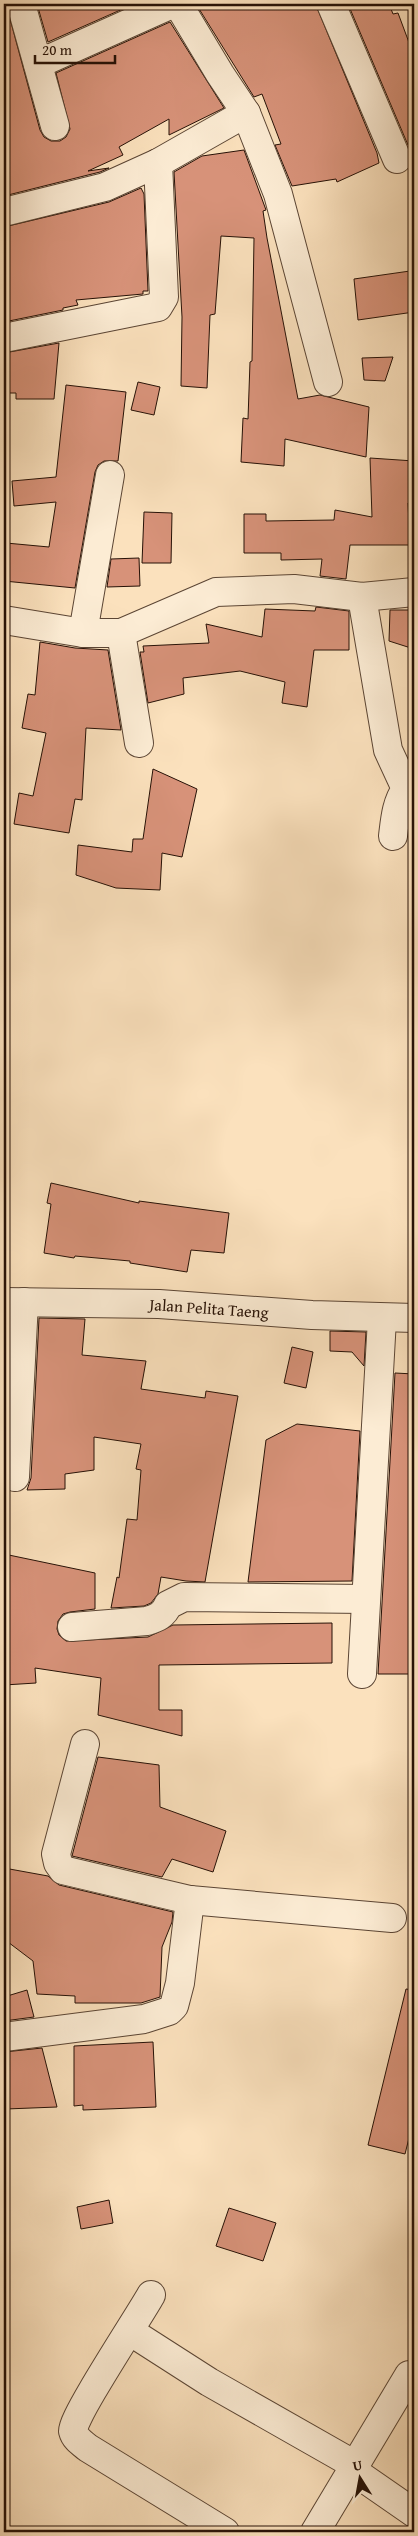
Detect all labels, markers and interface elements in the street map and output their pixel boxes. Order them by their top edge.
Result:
scale bar [35,32,115,64]
text: 20 m [42,39,73,60]
street label: Jalan Pelita Taeng [147,1292,269,1324]
north arrow [336,2454,386,2504]
text: U [351,2454,365,2476]

